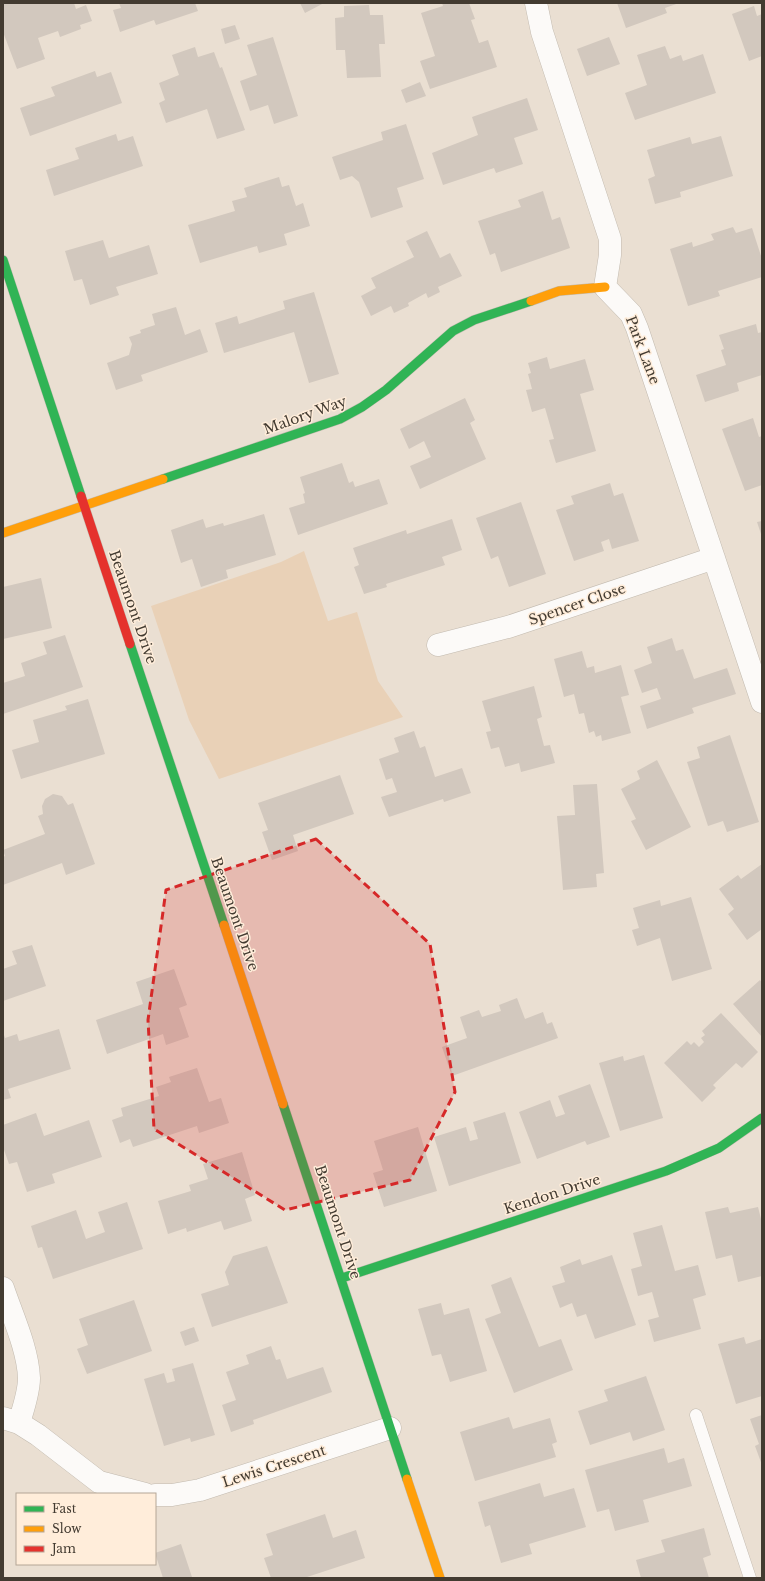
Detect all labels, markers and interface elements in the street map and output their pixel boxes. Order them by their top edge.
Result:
street label: Park Lane [622,313,664,387]
street label: Malory Way [261,392,349,438]
street label: Beaumont Drive [105,548,161,666]
street label: Spencer Close [526,579,628,629]
street label: Beaumont Drive [207,855,263,973]
street label: Beaumont Drive [311,1163,365,1281]
street label: Kendon Drive [501,1170,603,1218]
street label: Lewis Crescent [220,1441,329,1491]
legend [16,1493,156,1565]
text: Fast [52,1501,77,1516]
text: Slow [52,1521,82,1536]
text: Jam [50,1541,76,1556]

